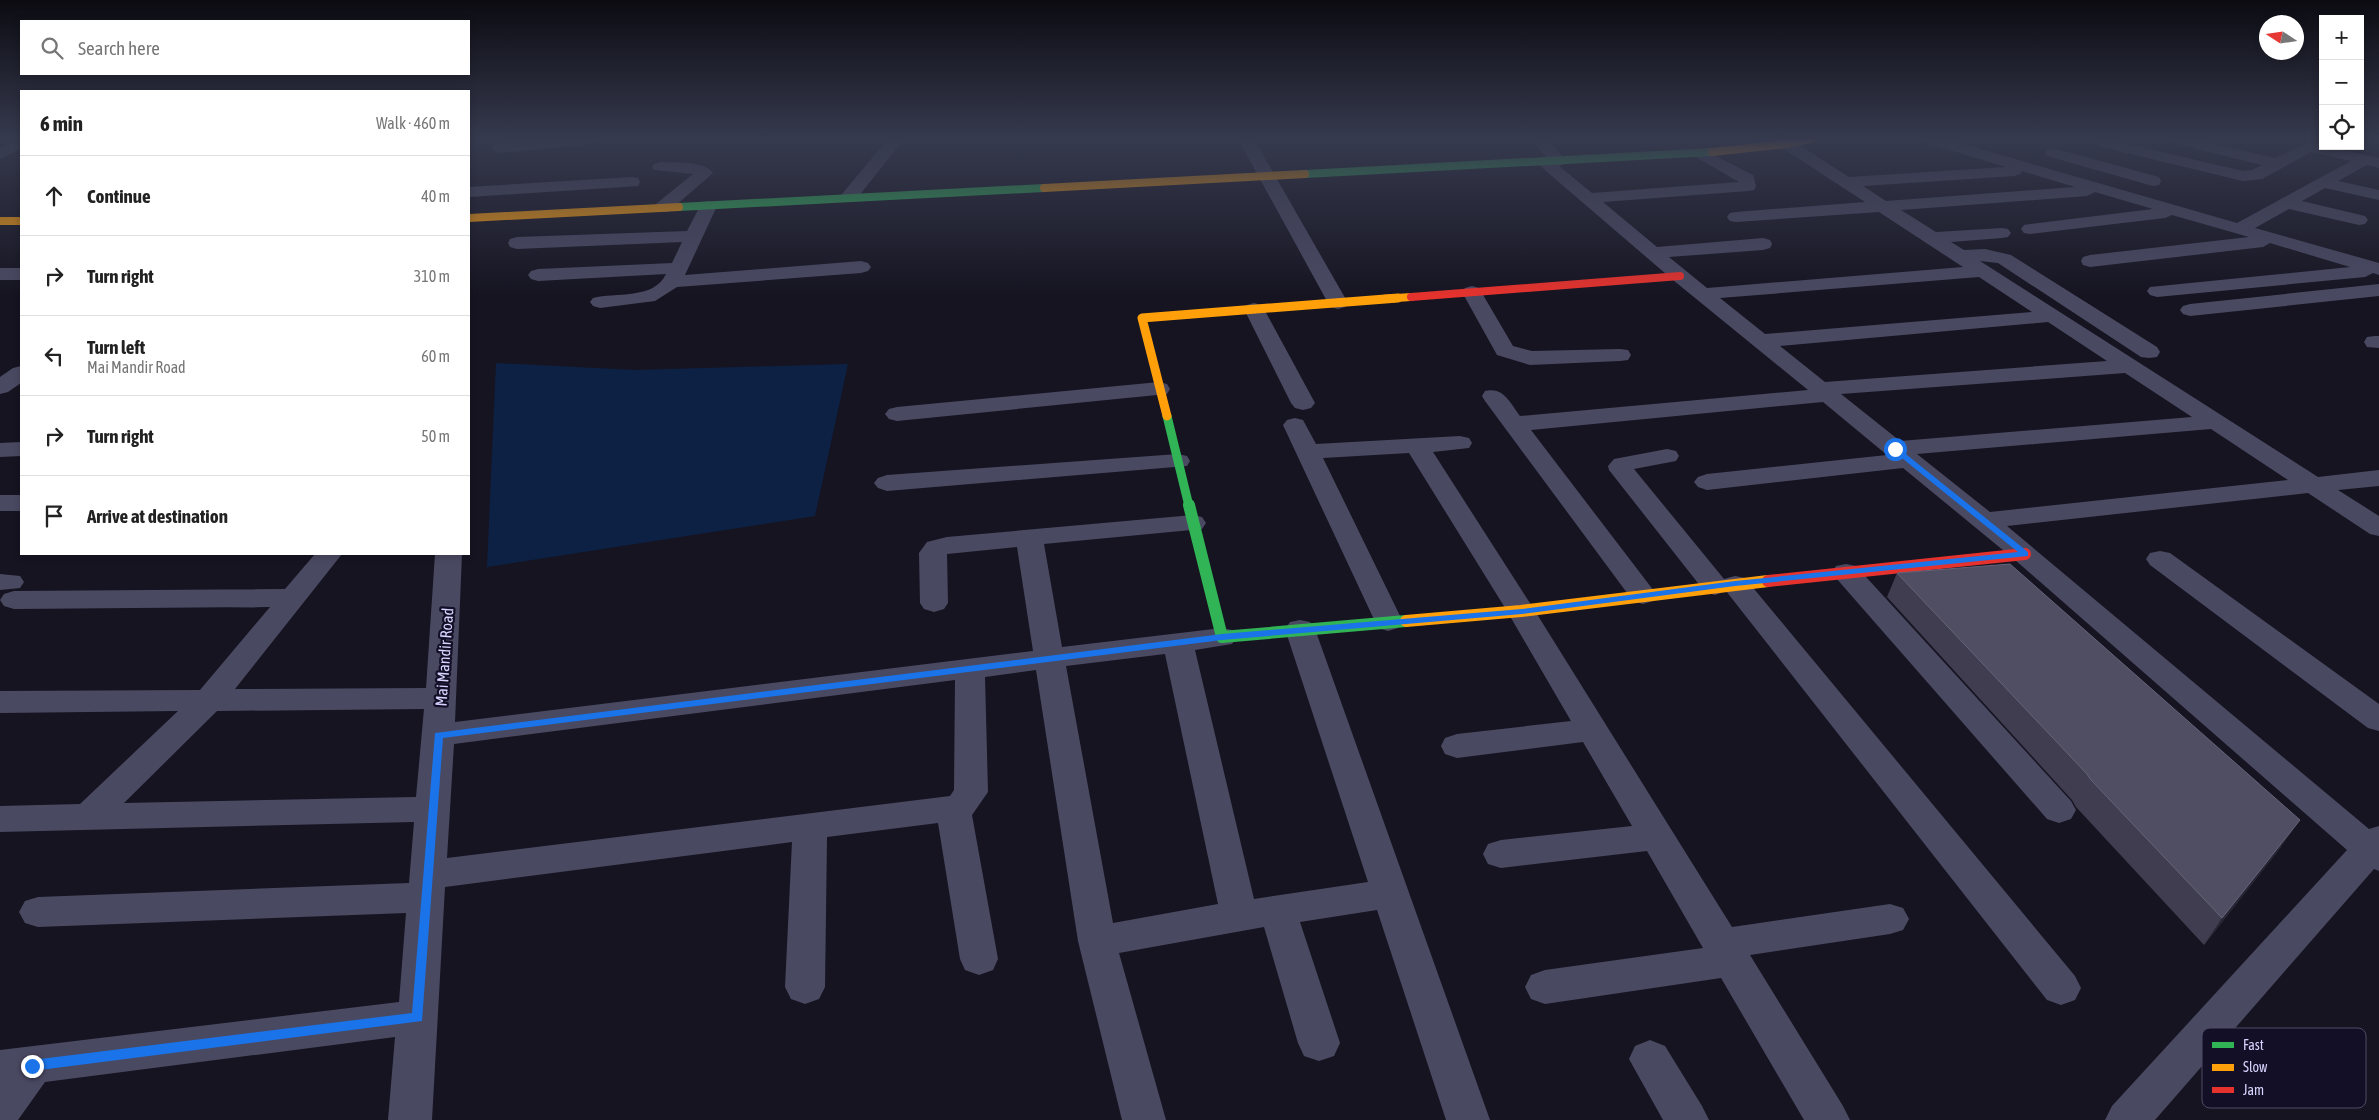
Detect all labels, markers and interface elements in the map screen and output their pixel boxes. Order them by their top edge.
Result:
north arrow [2259,15,2304,60]
map controls [2319,15,2364,150]
button: + [2319,15,2364,60]
search box [20,20,470,75]
icon: search [38,34,66,62]
text: Search here [78,37,160,59]
button: − [2319,60,2364,105]
button: locate [2319,105,2364,150]
text: 6 min [40,111,83,135]
text: Walk · 460 m [376,114,450,132]
icon: ahead [40,182,68,210]
text: Continue [87,185,151,207]
text: 40 m [421,187,450,205]
icon: right [40,262,68,290]
text: Turn right [87,265,154,287]
text: 310 m [414,267,450,285]
text: Turn left [87,336,145,358]
icon: left [40,342,68,370]
text: 60 m [421,347,450,365]
text: Mai Mandir Road [87,358,186,376]
icon: right [40,422,68,450]
text: Turn right [87,425,154,447]
text: 50 m [421,427,450,445]
route start [1884,438,1907,461]
icon: arrive [40,502,68,530]
text: Arrive at destination [87,505,228,527]
street label: Mai Mandir Road [432,607,456,707]
legend [2202,1028,2366,1108]
text: Fast [2243,1037,2264,1053]
route end [21,1055,44,1078]
text: Slow [2243,1059,2268,1075]
text: Jam [2243,1082,2264,1098]

